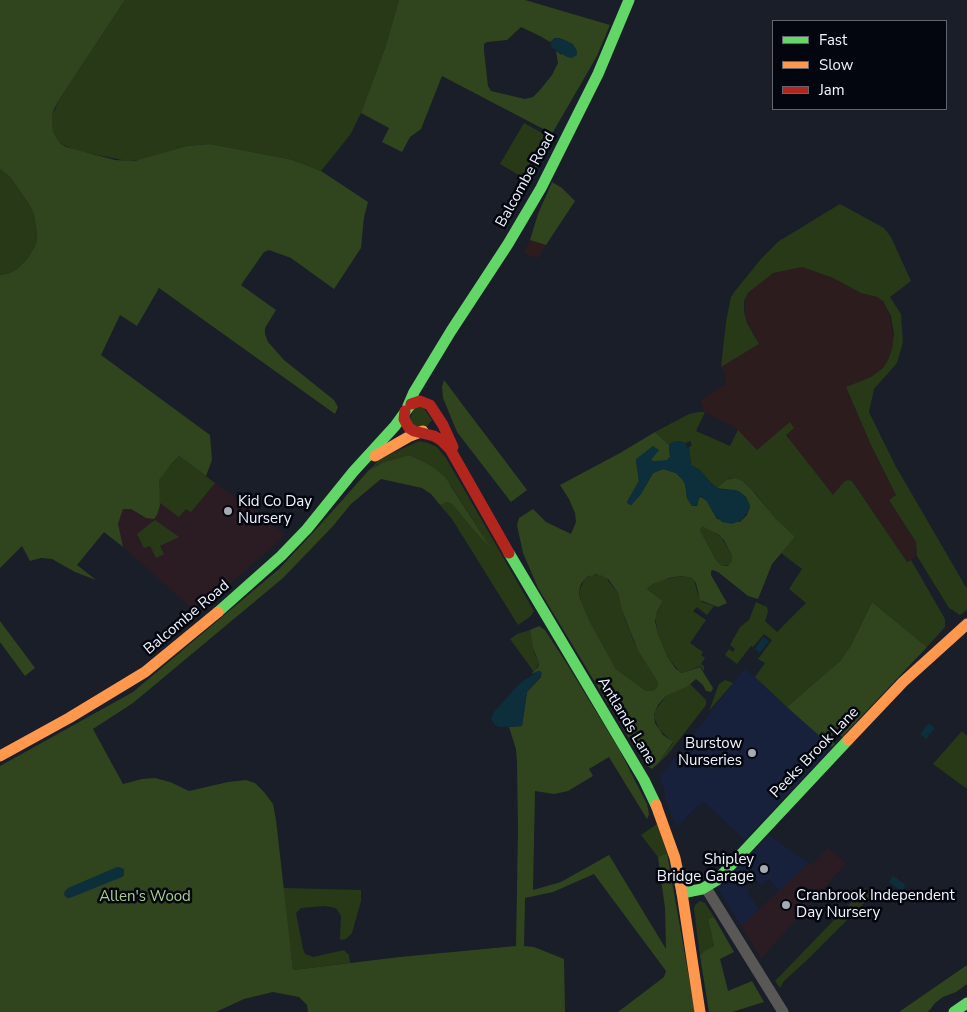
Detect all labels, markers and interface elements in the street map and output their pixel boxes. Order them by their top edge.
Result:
legend [772,20,947,110]
text: Fast [819,30,847,50]
text: Slow [819,55,853,75]
text: Jam [819,80,845,100]
street label: Balcombe Road [492,129,560,231]
place label: Kid Co Day Nursery [238,493,312,528]
marker: Kid Co Day Nursery [222,505,234,517]
street label: Balcombe Road [141,577,233,659]
street label: Antlands Lane [593,674,659,768]
street label: Peeks Brook Lane [767,704,863,802]
place label: Burstow Nurseries [678,735,742,770]
marker: Burstow Nurseries [746,747,758,759]
place label: Shipley Bridge Garage [657,851,754,886]
marker: Shipley Bridge Garage [758,863,770,875]
place label: Cranbrook Independent Day Nursery [796,887,955,922]
park label: Allen's Wood [99,888,191,906]
marker: Cranbrook Independent Day Nursery [780,899,792,911]

